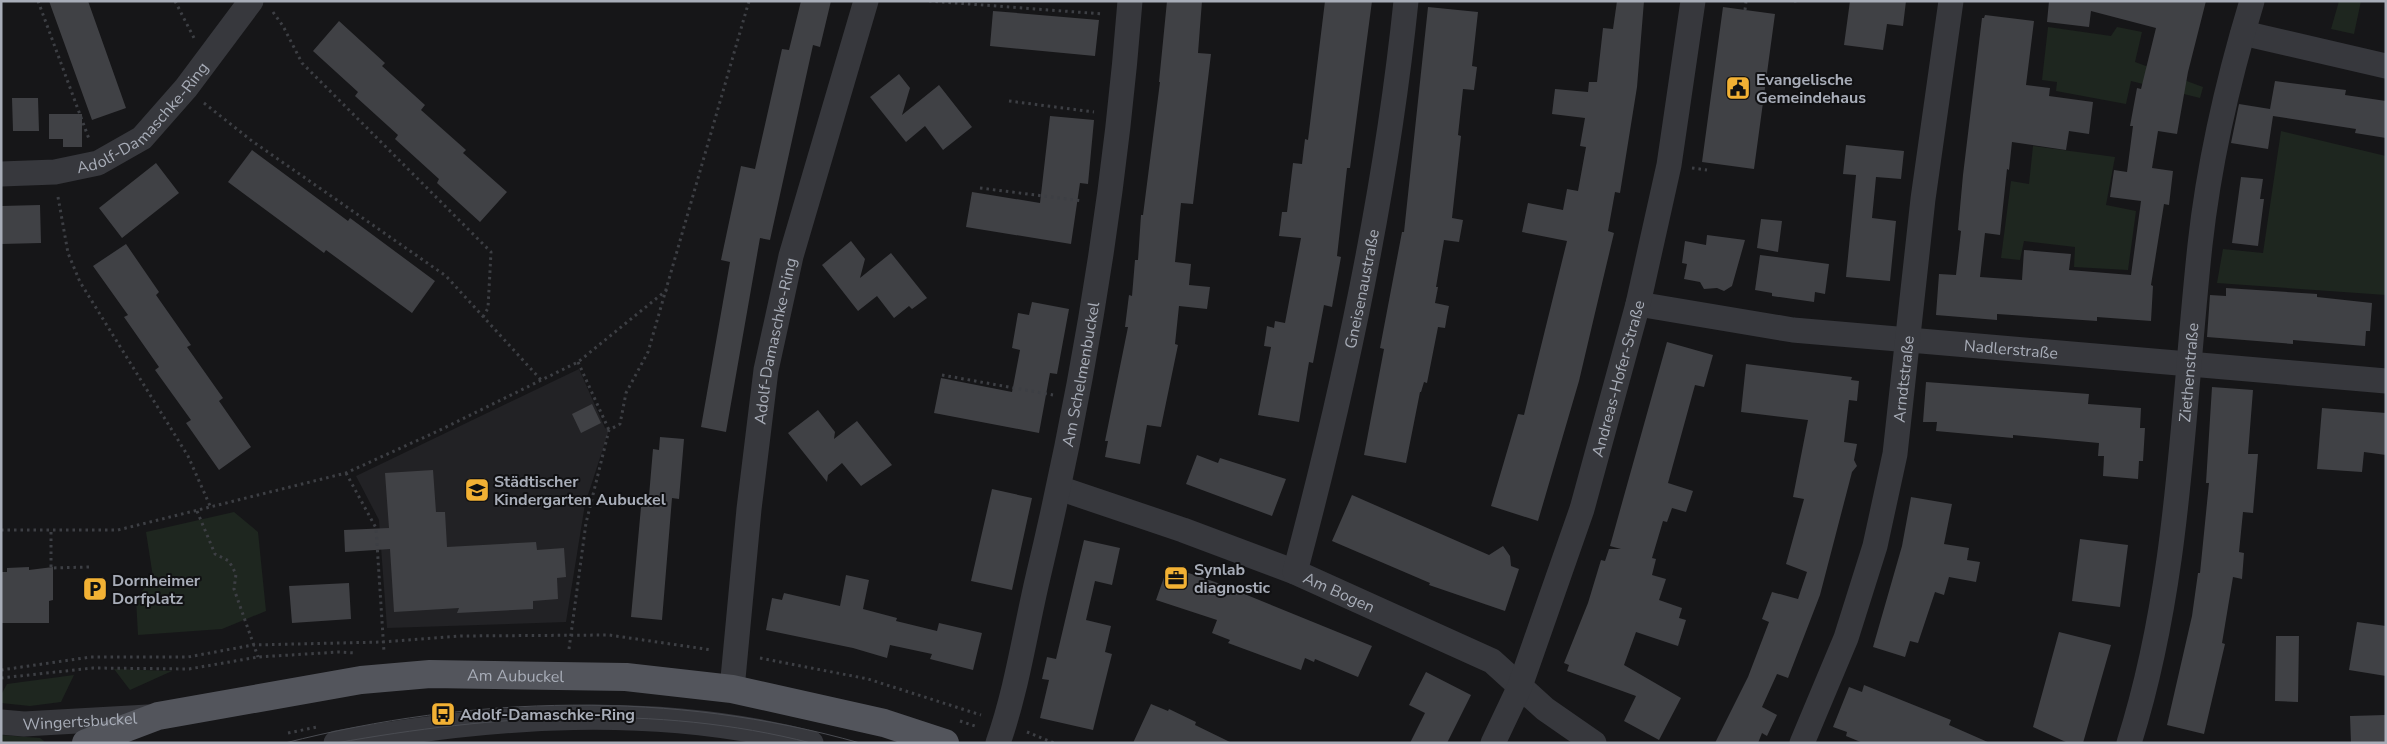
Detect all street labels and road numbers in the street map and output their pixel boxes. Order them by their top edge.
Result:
street label: Adolf-Damaschke-Ring [75,58,214,179]
street label: Gneisenaustraße [1340,227,1385,351]
street label: Adolf-Damaschke-Ring [749,256,802,426]
street label: Andreas-Hofer-Straße [1587,298,1651,460]
street label: Am Schelmenbuckel [1057,300,1105,449]
street label: Ziethenstraße [2174,322,2204,423]
street label: Arndtstraße [1889,334,1920,424]
street label: Nadlerstraße [1963,335,2059,365]
street label: Am Bogen [1299,567,1378,619]
street label: Am Aubuckel [467,665,565,688]
street label: Wingertsbuckel [22,708,138,736]

